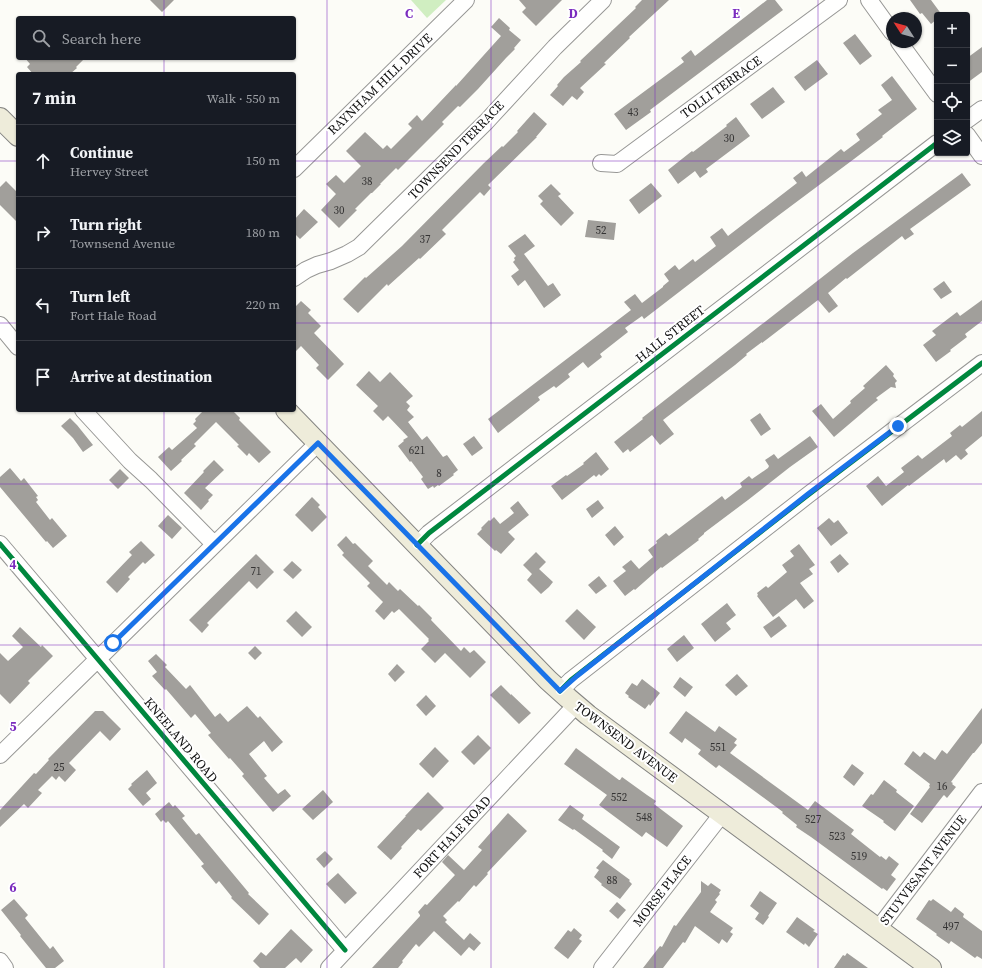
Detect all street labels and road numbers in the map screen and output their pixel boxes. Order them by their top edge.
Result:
street label: RAYNHAM HILL DRIVE [324,29,436,138]
street label: TOLLI TERRACE [677,52,765,122]
street label: TOWNSEND TERRACE [404,97,508,203]
street label: HALL STREET [632,302,708,366]
street label: KNEELAND ROAD [140,694,222,786]
street label: TOWNSEND AVENUE [571,698,681,786]
street label: FORT HALE ROAD [409,792,495,882]
street label: STUYVESANT AVENUE [876,811,970,929]
street label: MORSE PLACE [629,852,695,930]

